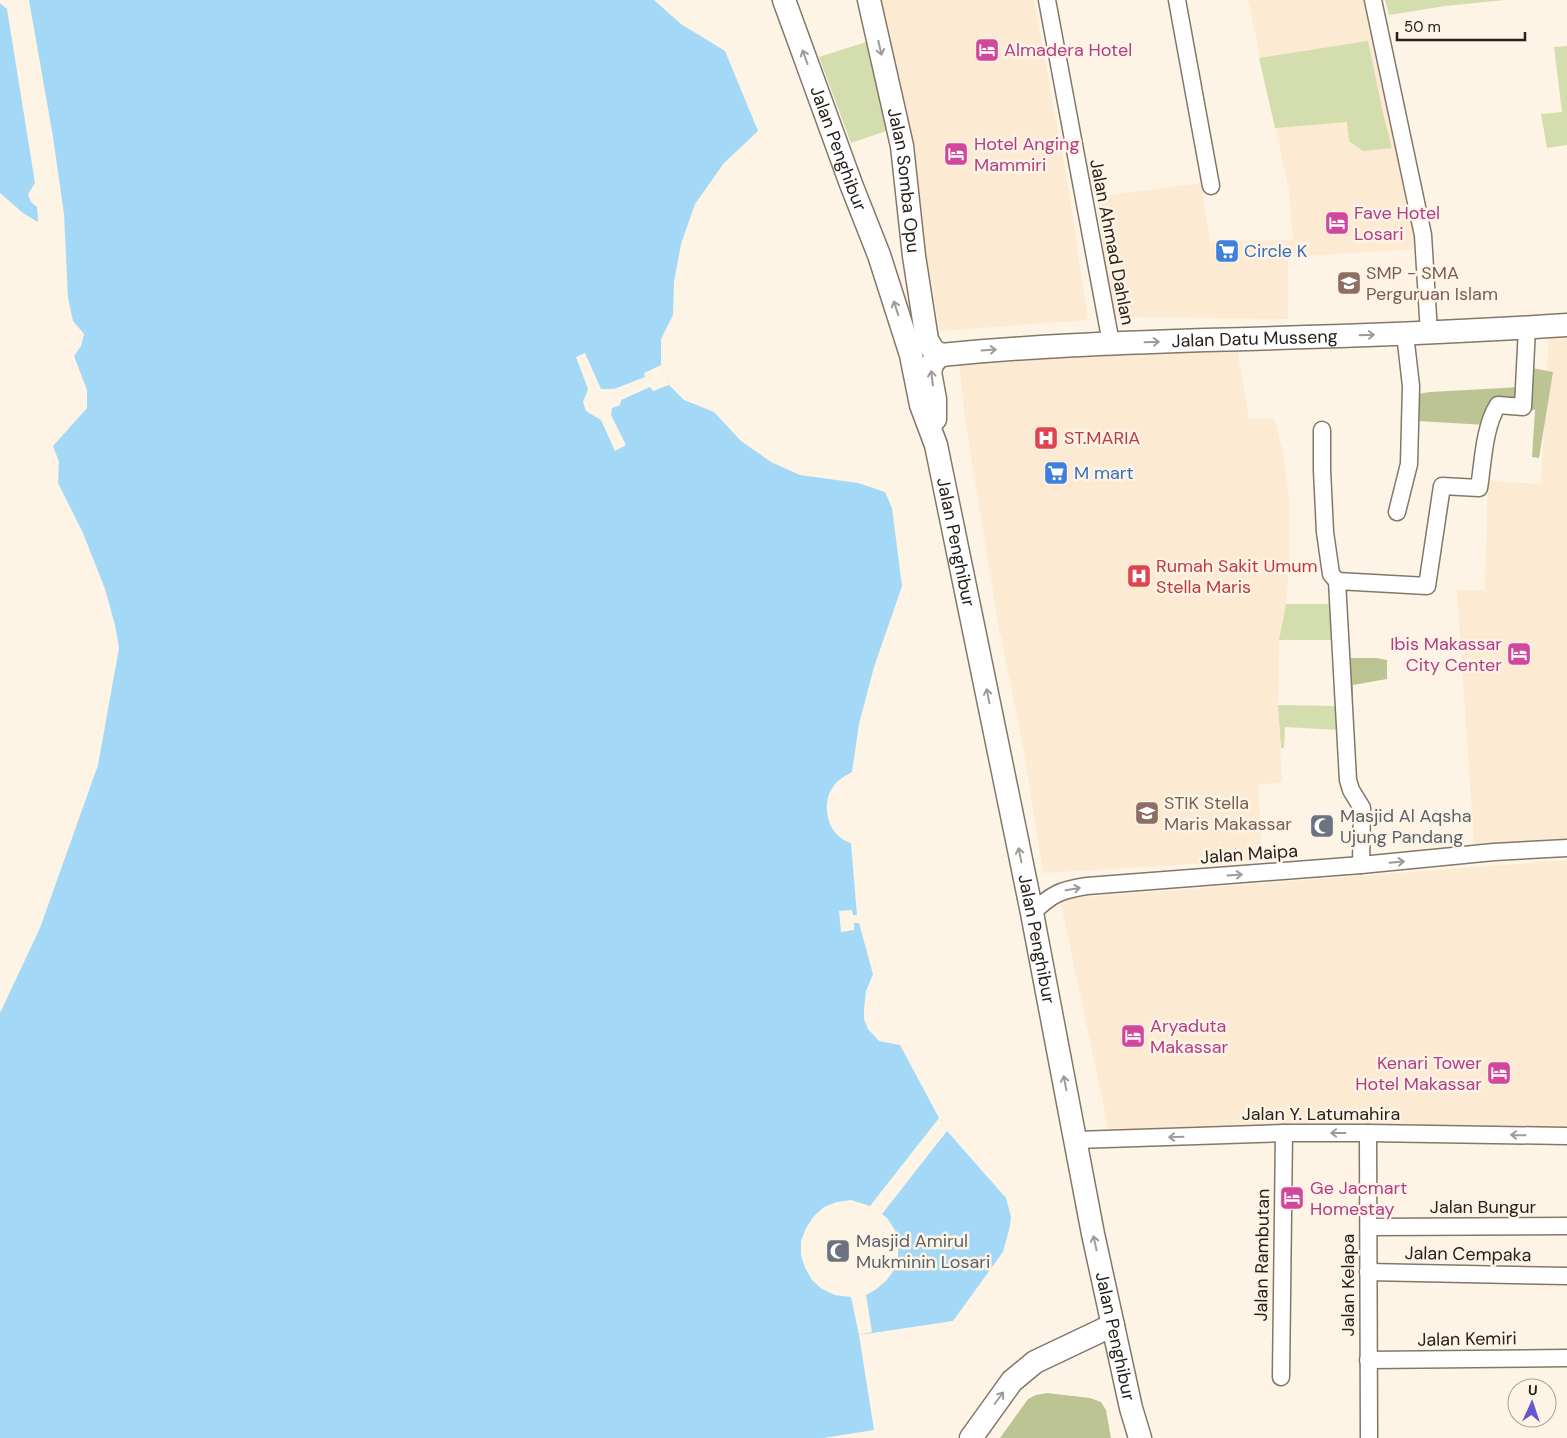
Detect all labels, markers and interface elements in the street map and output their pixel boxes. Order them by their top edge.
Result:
scale bar [1397,10,1524,42]
text: 50 m [1404,17,1441,37]
hotel icon: Almadera Hotel [974,37,1000,63]
place label: Almadera Hotel [1004,38,1132,62]
one-way arrow [876,39,885,55]
one-way arrow [800,50,809,65]
street label: Jalan Penghibur [804,83,872,215]
street label: Jalan Somba Opu [882,105,926,254]
place label: Hotel Anging Mammiri [974,132,1079,177]
hotel icon: Hotel Anging Mammiri [943,141,969,167]
street label: Jalan Ahmad Dahlan [1084,157,1140,327]
place label: Fave Hotel Losari [1354,201,1440,246]
hotel icon: Fave Hotel Losari [1324,210,1350,236]
supermarket icon: Circle K [1214,238,1240,264]
place label: Circle K [1244,239,1308,263]
place label: SMP - SMA Perguruan Islam [1366,261,1498,306]
school or university icon: SMP - SMA Perguruan Islam [1336,270,1362,296]
one-way arrow [890,301,900,317]
street label: Jalan Datu Musseng [1171,324,1338,353]
one-way arrow [1358,330,1374,340]
one-way arrow [1143,337,1159,346]
one-way arrow [981,345,997,355]
one-way arrow [927,370,937,386]
hospital icon: ST.MARIA [1033,425,1059,451]
place label: ST.MARIA [1064,426,1140,450]
supermarket icon: M mart [1043,460,1069,486]
place label: M mart [1074,461,1133,485]
street label: Jalan Penghibur [931,475,981,609]
place label: Rumah Sakit Umum Stella Maris [1156,554,1318,599]
hospital icon: Rumah Sakit Umum Stella Maris [1126,563,1152,589]
place label: Ibis Makassar City Center [1390,632,1502,677]
hotel icon: Ibis Makassar City Center [1506,641,1532,667]
one-way arrow [983,688,992,704]
place label: STIK Stella Maris Makassar [1164,791,1292,836]
school or university icon: STIK Stella Maris Makassar [1134,800,1160,826]
place label: Masjid Al Aqsha Ujung Pandang [1340,804,1471,849]
mosque icon: Masjid Al Aqsha Ujung Pandang [1309,813,1335,839]
street label: Jalan Maipa [1199,839,1299,869]
one-way arrow [1015,848,1025,864]
one-way arrow [1389,857,1405,867]
one-way arrow [1227,870,1243,880]
street label: Jalan Penghibur [1012,872,1061,1006]
one-way arrow [1065,883,1081,893]
place label: Aryaduta Makassar [1150,1014,1229,1059]
hotel icon: Aryaduta Makassar [1120,1023,1146,1049]
place label: Kenari Tower Hotel Makassar [1355,1051,1482,1096]
hotel icon: Kenari Tower Hotel Makassar [1486,1060,1512,1086]
one-way arrow [1060,1076,1070,1092]
street label: Jalan Y. Latumahira [1242,1102,1400,1126]
one-way arrow [1331,1128,1347,1138]
one-way arrow [1511,1130,1527,1140]
one-way arrow [1168,1132,1184,1141]
place label: Ge Jacmart Homestay [1310,1176,1407,1221]
hotel icon: Ge Jacmart Homestay [1279,1185,1305,1211]
street label: Jalan Rambutan [1249,1188,1275,1322]
street label: Jalan Bungur [1430,1195,1536,1219]
place label: Masjid Amirul Mukminin Losari [856,1229,990,1274]
street label: Jalan Kelapa [1336,1234,1360,1336]
one-way arrow [1090,1235,1099,1251]
mosque icon: Masjid Amirul Mukminin Losari [825,1238,851,1264]
street label: Jalan Cempaka [1404,1241,1532,1267]
street label: Jalan Penghibur [1090,1270,1141,1403]
street label: Jalan Kemiri [1417,1326,1517,1352]
north arrow [1507,1378,1557,1428]
text: U [1527,1381,1538,1399]
one-way arrow [994,1391,1004,1405]

